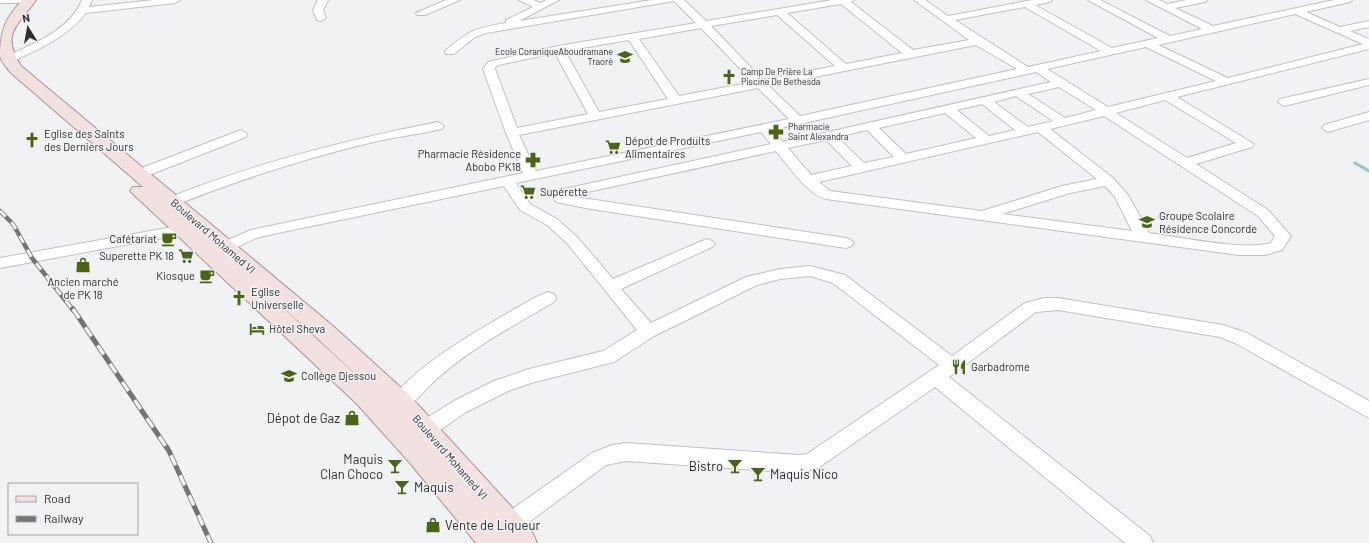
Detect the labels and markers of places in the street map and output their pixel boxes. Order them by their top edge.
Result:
place label: Ecole CoraniqueAboudramane Traoré [495,46,613,67]
school or university icon: Ecole CoraniqueAboudramane Traoré [616,48,634,66]
place label: Camp De Prière La Piscine De Bethesda [741,66,820,87]
church icon: Camp De Prière La Piscine De Bethesda [720,68,738,86]
place label: Pharmacie Saint Alexandra [788,121,849,142]
pharmacy icon: Pharmacie Saint Alexandra [767,123,785,141]
place label: Eglise des Saints des Derniers Jours [44,127,133,153]
church icon: Eglise des Saints des Derniers Jours [23,131,41,149]
place label: Dépot de Produits Alimentaires [625,134,710,160]
supermarket icon: Dépot de Produits Alimentaires [604,138,622,156]
place label: Pharmacie Résidence Abobo PK18 [418,147,521,173]
pharmacy icon: Pharmacie Résidence Abobo PK18 [524,151,542,169]
supermarket icon: Supérette [519,183,537,201]
place label: Supérette [540,185,588,198]
place label: Groupe Scolaire Résidence Concorde [1159,209,1257,235]
school or university icon: Groupe Scolaire Résidence Concorde [1138,213,1156,231]
cafe icon: Cafétariat [160,230,178,248]
place label: Cafétariat [110,232,157,245]
supermarket icon: Superette PK 18 [177,247,195,265]
place label: Superette PK 18 [99,249,174,262]
shop icon: Ancien marché de PK 18 [74,256,92,274]
cafe icon: Kiosque [198,267,216,285]
place label: Kiosque [156,269,195,282]
place label: Ancien marché de PK 18 [47,275,119,301]
place label: Eglise Universelle [251,285,304,311]
church icon: Eglise Universelle [230,289,248,307]
hotel icon: Hôtel Sheva [248,320,266,338]
place label: Hôtel Sheva [269,322,325,335]
restaurant icon: Garbadrome [950,358,968,376]
place label: Garbadrome [971,360,1030,373]
school or university icon: Collège Djessou [280,367,298,385]
place label: Collège Djessou [301,369,376,382]
shop icon: Dépot de Gaz [343,409,361,427]
place label: Dépot de Gaz [267,410,340,426]
place label: Maquis Clan Choco [320,451,383,482]
bar icon: Maquis Clan Choco [386,457,404,475]
bar icon: Bistro [726,457,744,475]
place label: Bistro [689,458,723,474]
bar icon: Maquis Nico [749,465,767,483]
place label: Maquis Nico [770,466,838,482]
bar icon: Maquis [393,478,411,496]
place label: Maquis [414,479,454,495]
shop icon: Vente de Liqueur [424,516,442,534]
place label: Vente de Liqueur [445,517,540,533]

